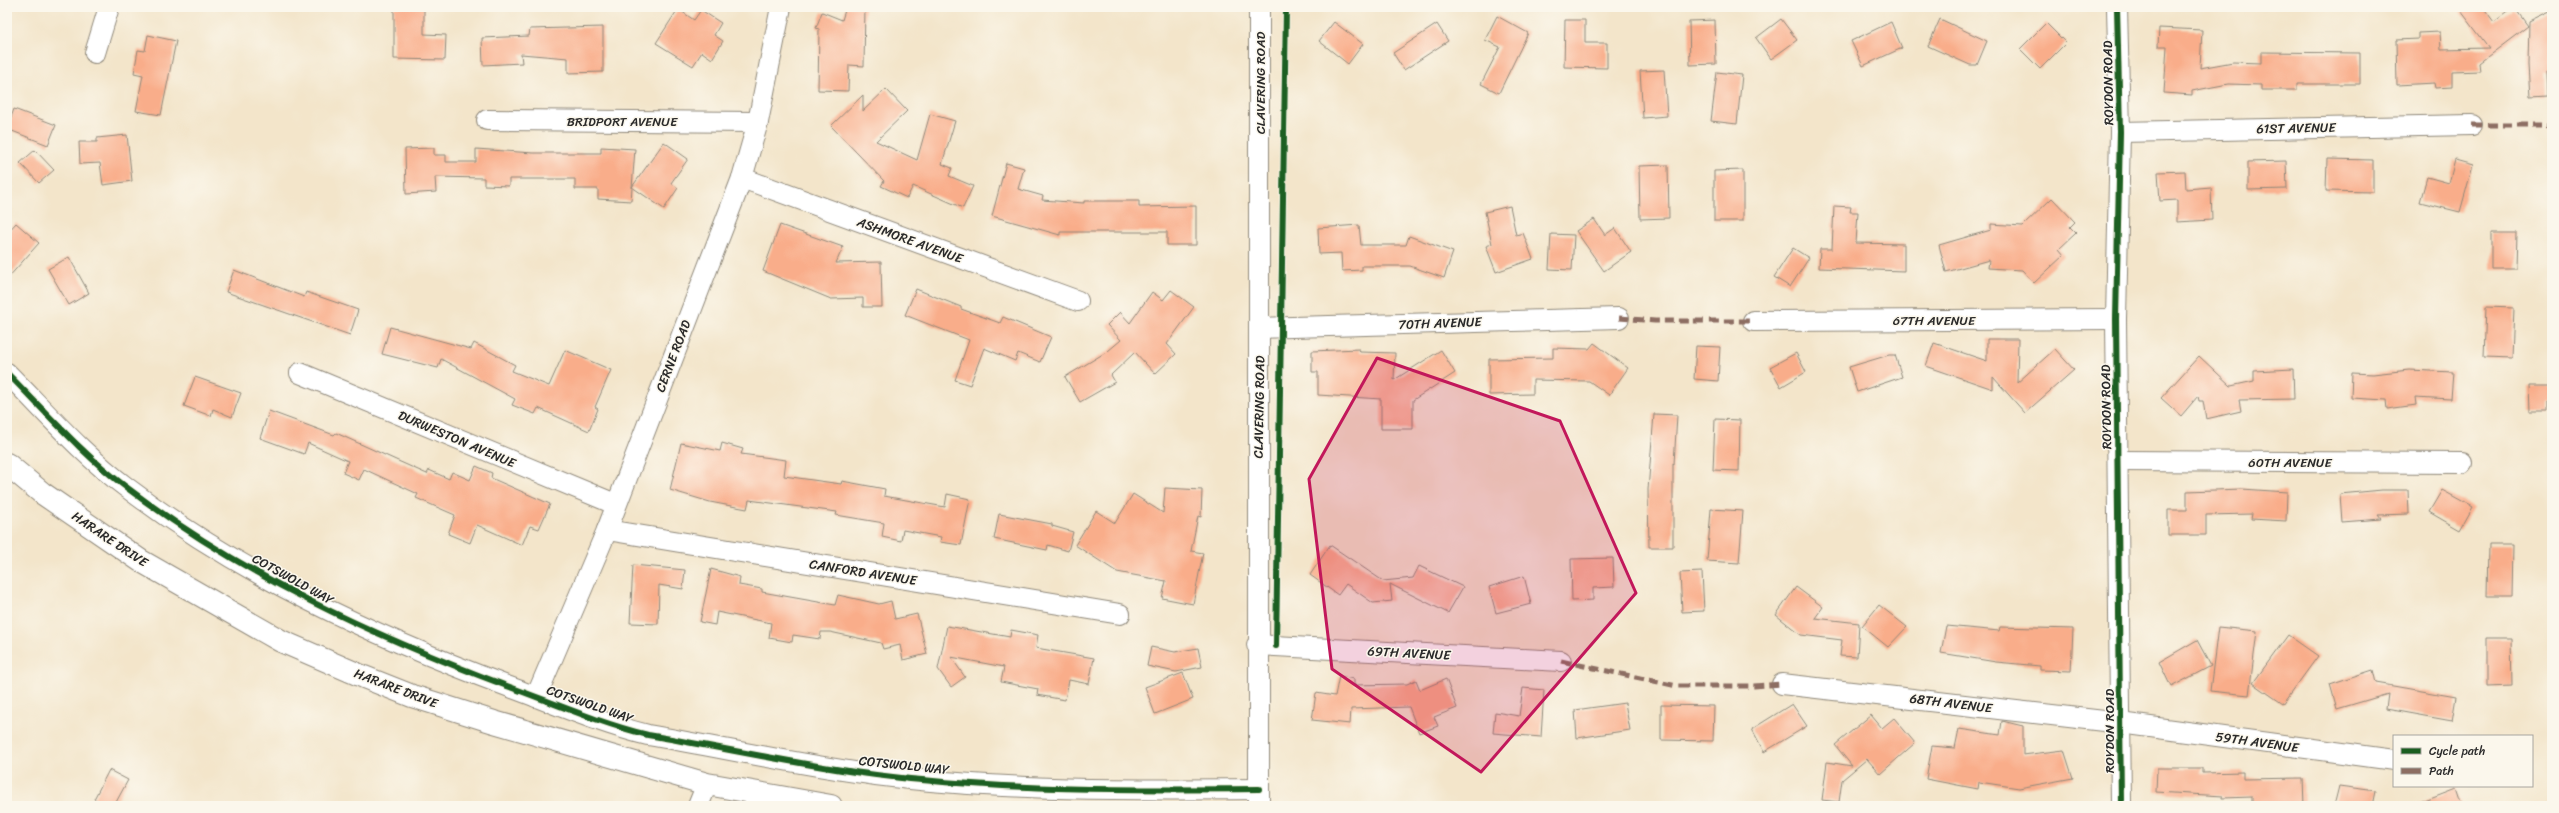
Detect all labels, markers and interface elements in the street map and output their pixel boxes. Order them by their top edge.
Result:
street label: CLAVERING ROAD [1249,31,1272,134]
street label: ROYDON ROAD [2096,40,2120,126]
street label: BRIDPORT AVENUE [567,110,678,133]
street label: 61ST AVENUE [2256,116,2337,140]
street label: ASHMORE AVENUE [853,210,967,270]
street label: 67TH AVENUE [1893,309,1976,332]
street label: 70TH AVENUE [1398,310,1483,336]
street label: CERNE ROAD [649,316,697,395]
street label: CLAVERING ROAD [1247,355,1271,459]
street label: ROYDON ROAD [2094,364,2118,450]
street label: DURWESTON AVENUE [395,404,520,474]
street label: 60TH AVENUE [2248,451,2332,474]
street label: HARARE DRIVE [67,505,154,574]
street label: COTSWOLD WAY [248,547,339,611]
street label: CANFORD AVENUE [808,552,919,592]
street label: 69TH AVENUE [1367,639,1452,667]
street label: HARARE DRIVE [351,661,442,715]
street label: COTSWOLD WAY [543,678,637,730]
street label: 68TH AVENUE [1908,687,1994,720]
street label: ROYDON ROAD [2098,688,2121,773]
street label: 59TH AVENUE [2214,725,2301,759]
legend [2393,735,2533,787]
text: Cycle path [2429,740,2485,762]
street label: COTSWOLD WAY [858,749,951,781]
text: Path [2429,760,2454,782]

